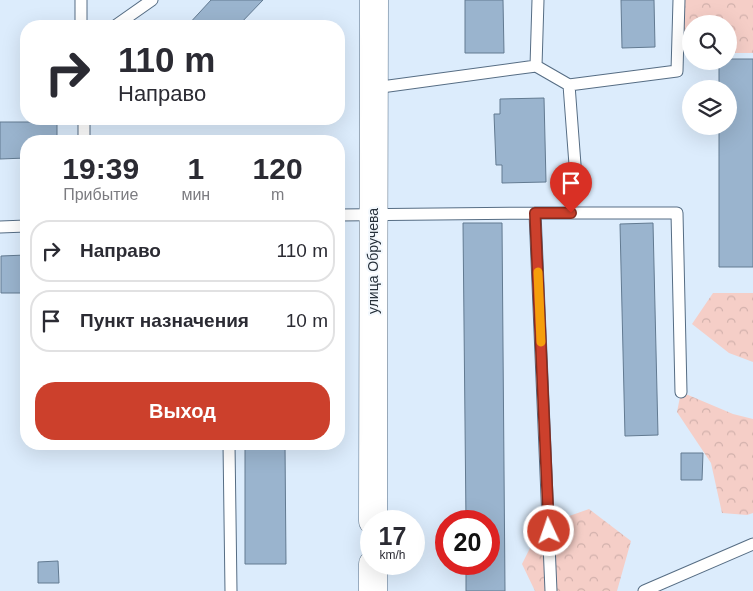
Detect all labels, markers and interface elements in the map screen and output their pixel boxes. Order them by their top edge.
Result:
map controls [682,15,737,135]
button: search [682,15,737,70]
icon: right [35,40,100,105]
text: 110 m [118,40,215,79]
button: layers [682,80,737,135]
text: Направо [118,81,206,106]
text: 19:39 [62,152,139,185]
text: 1 [187,152,204,185]
text: 120 [253,152,303,185]
pin [550,162,592,213]
icon: arrive [557,169,585,197]
text: Прибытие [63,186,138,203]
text: мин [181,186,210,203]
text: m [271,186,284,203]
street label: улица Обручева [365,208,381,314]
icon: right [37,237,65,265]
text: Направо [80,240,161,261]
text: 110 m [277,240,328,261]
icon: arrive [37,307,65,335]
text: Пункт назначения [80,310,249,331]
text: 10 m [286,310,328,331]
button: Выход [35,382,330,440]
position arrow [522,504,574,556]
speed limit sign: 20 [435,510,500,575]
text: 17 [379,522,406,550]
text: km/h [379,548,406,562]

